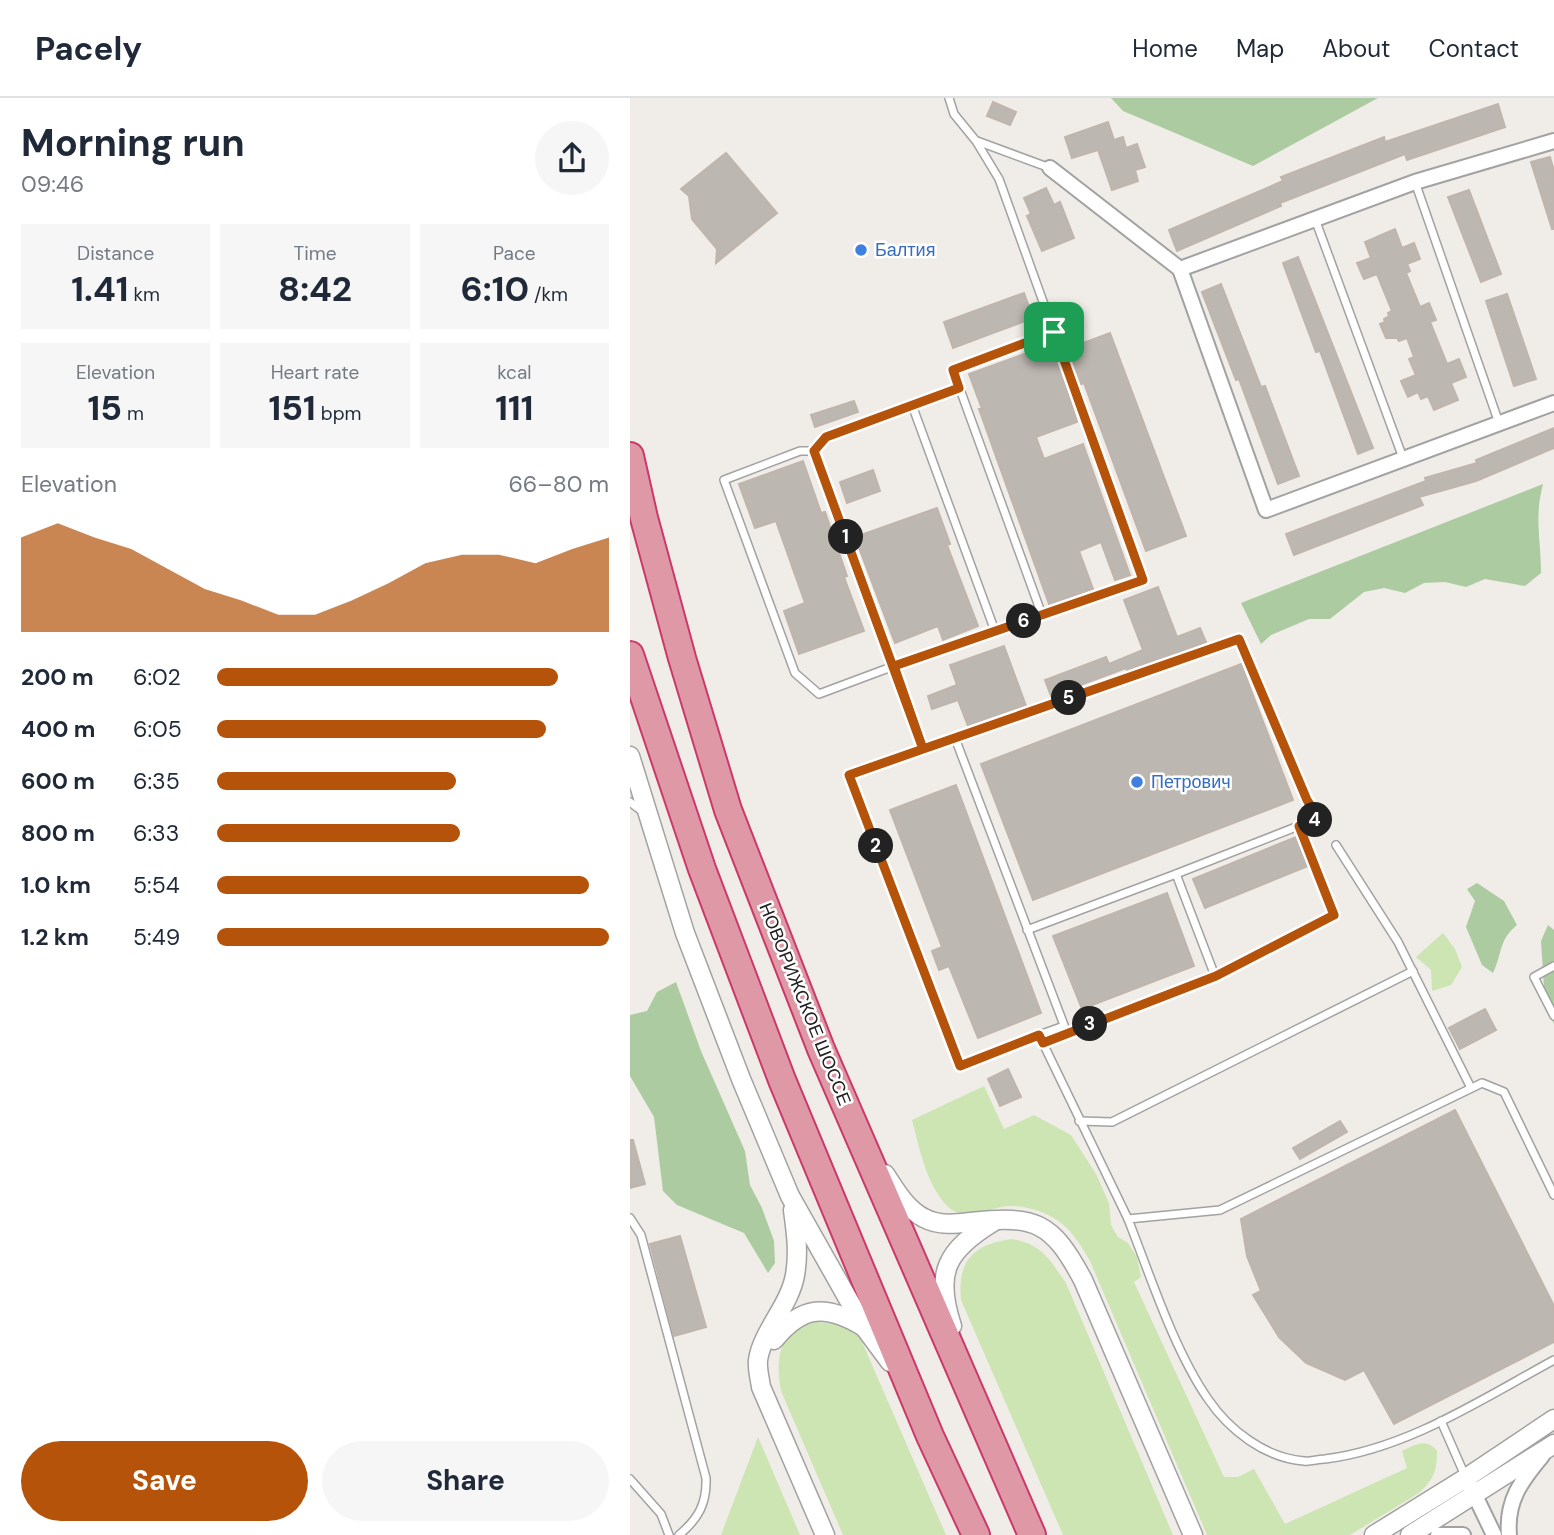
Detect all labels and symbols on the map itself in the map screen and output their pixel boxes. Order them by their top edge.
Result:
place label: Балтия [875,238,935,262]
marker: Балтия [853,242,869,258]
pin [1024,302,1084,362]
pin: 1 [828,520,864,555]
pin: 6 [1006,603,1042,638]
pin: 5 [1052,680,1087,716]
place label: Петрович [1151,770,1231,794]
marker: Петрович [1129,774,1145,790]
pin: 4 [1298,802,1332,838]
pin: 2 [859,828,894,864]
street label: НОВОРИЖСКОЕ ШОССЕ [753,899,857,1109]
pin: 3 [1072,1006,1107,1042]

